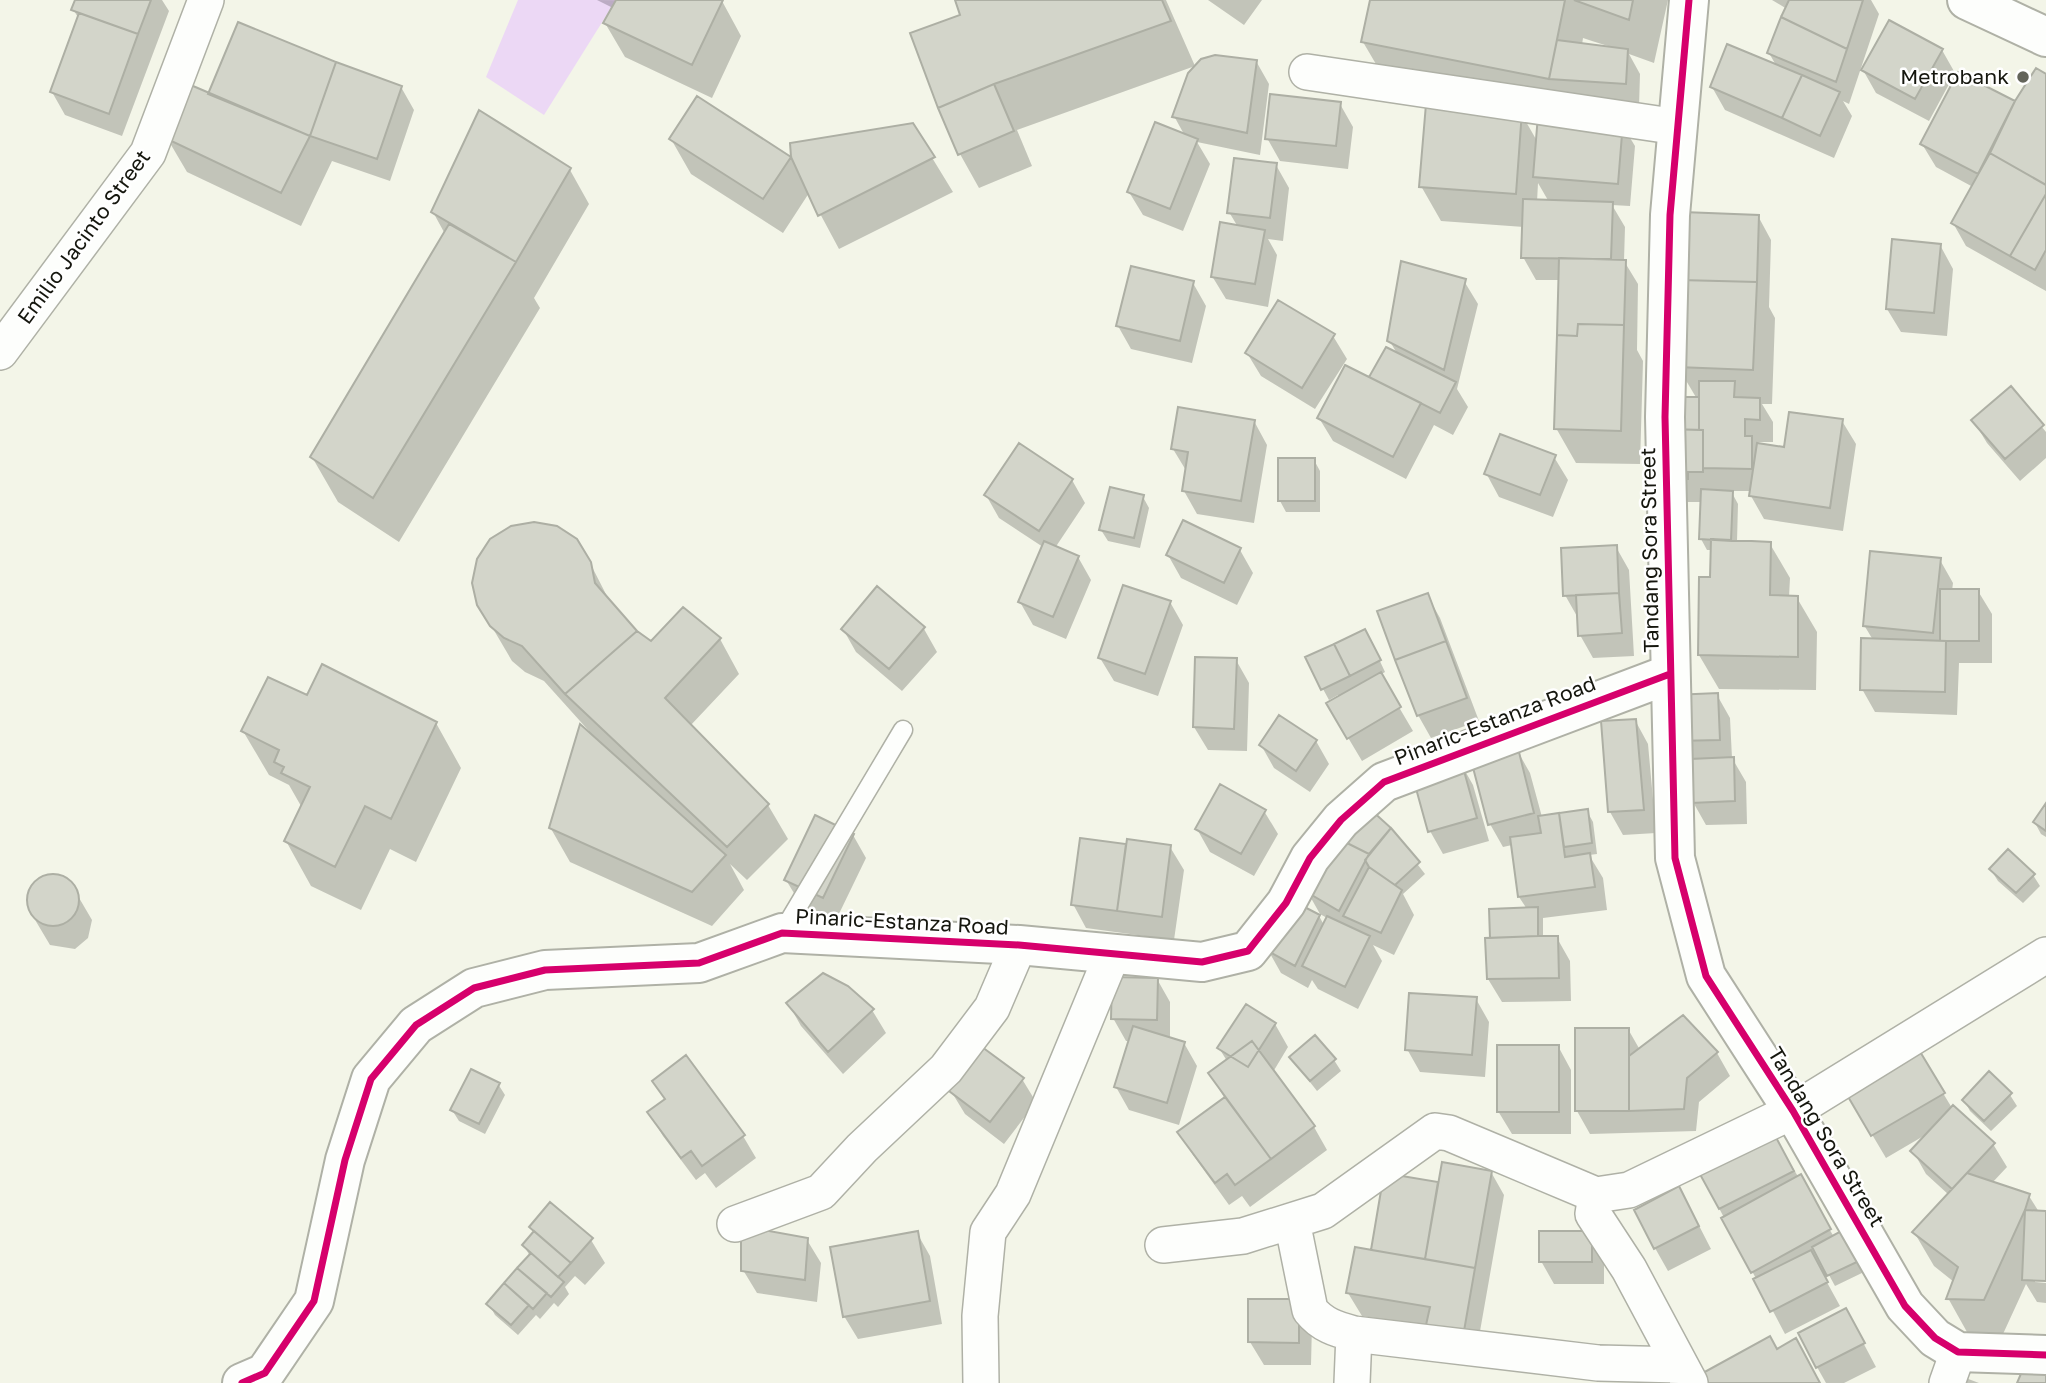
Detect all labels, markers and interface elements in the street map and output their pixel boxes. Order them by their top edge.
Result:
place label: Metrobank [1900,63,2009,89]
marker: Metrobank [2015,69,2031,85]
street label: Emilio Jacinto Street [11,144,155,329]
street label: Tandang Sora Street [1634,447,1664,653]
street label: Pinaric-Estanza Road [1390,670,1599,771]
street label: Pinaric-Estanza Road [795,902,1009,940]
street label: Tandang Sora Street [1763,1042,1891,1231]

